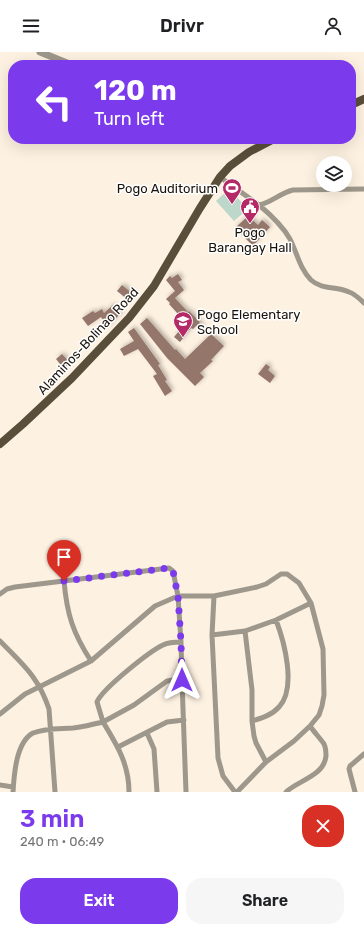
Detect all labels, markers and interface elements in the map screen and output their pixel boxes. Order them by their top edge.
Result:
icon: menu [20,15,42,37]
text: Drivr [160,15,204,37]
icon: person [322,15,344,37]
text: 120 m [94,74,177,107]
icon: left [28,76,80,128]
text: Turn left [94,108,164,130]
map controls [316,156,352,192]
button: layers [316,156,352,192]
sports icon: Pogo Auditorium [221,177,243,205]
place label: Pogo Auditorium [117,181,218,197]
public building icon: Pogo Barangay Hall [239,196,261,224]
place label: Pogo Barangay Hall [208,225,292,256]
street label: Alaminos-Bolinao Road [35,284,141,398]
place label: Pogo Elementary School [197,307,300,337]
school or university icon: Pogo Elementary School [172,310,194,338]
pin [47,540,81,581]
icon: arrive [53,546,75,568]
position arrow [161,659,203,701]
text: 3 min [20,805,84,833]
button: close [302,805,344,847]
text: 240 m · 06:49 [20,834,104,849]
button: Exit [20,878,178,924]
button: Share [186,878,344,924]

